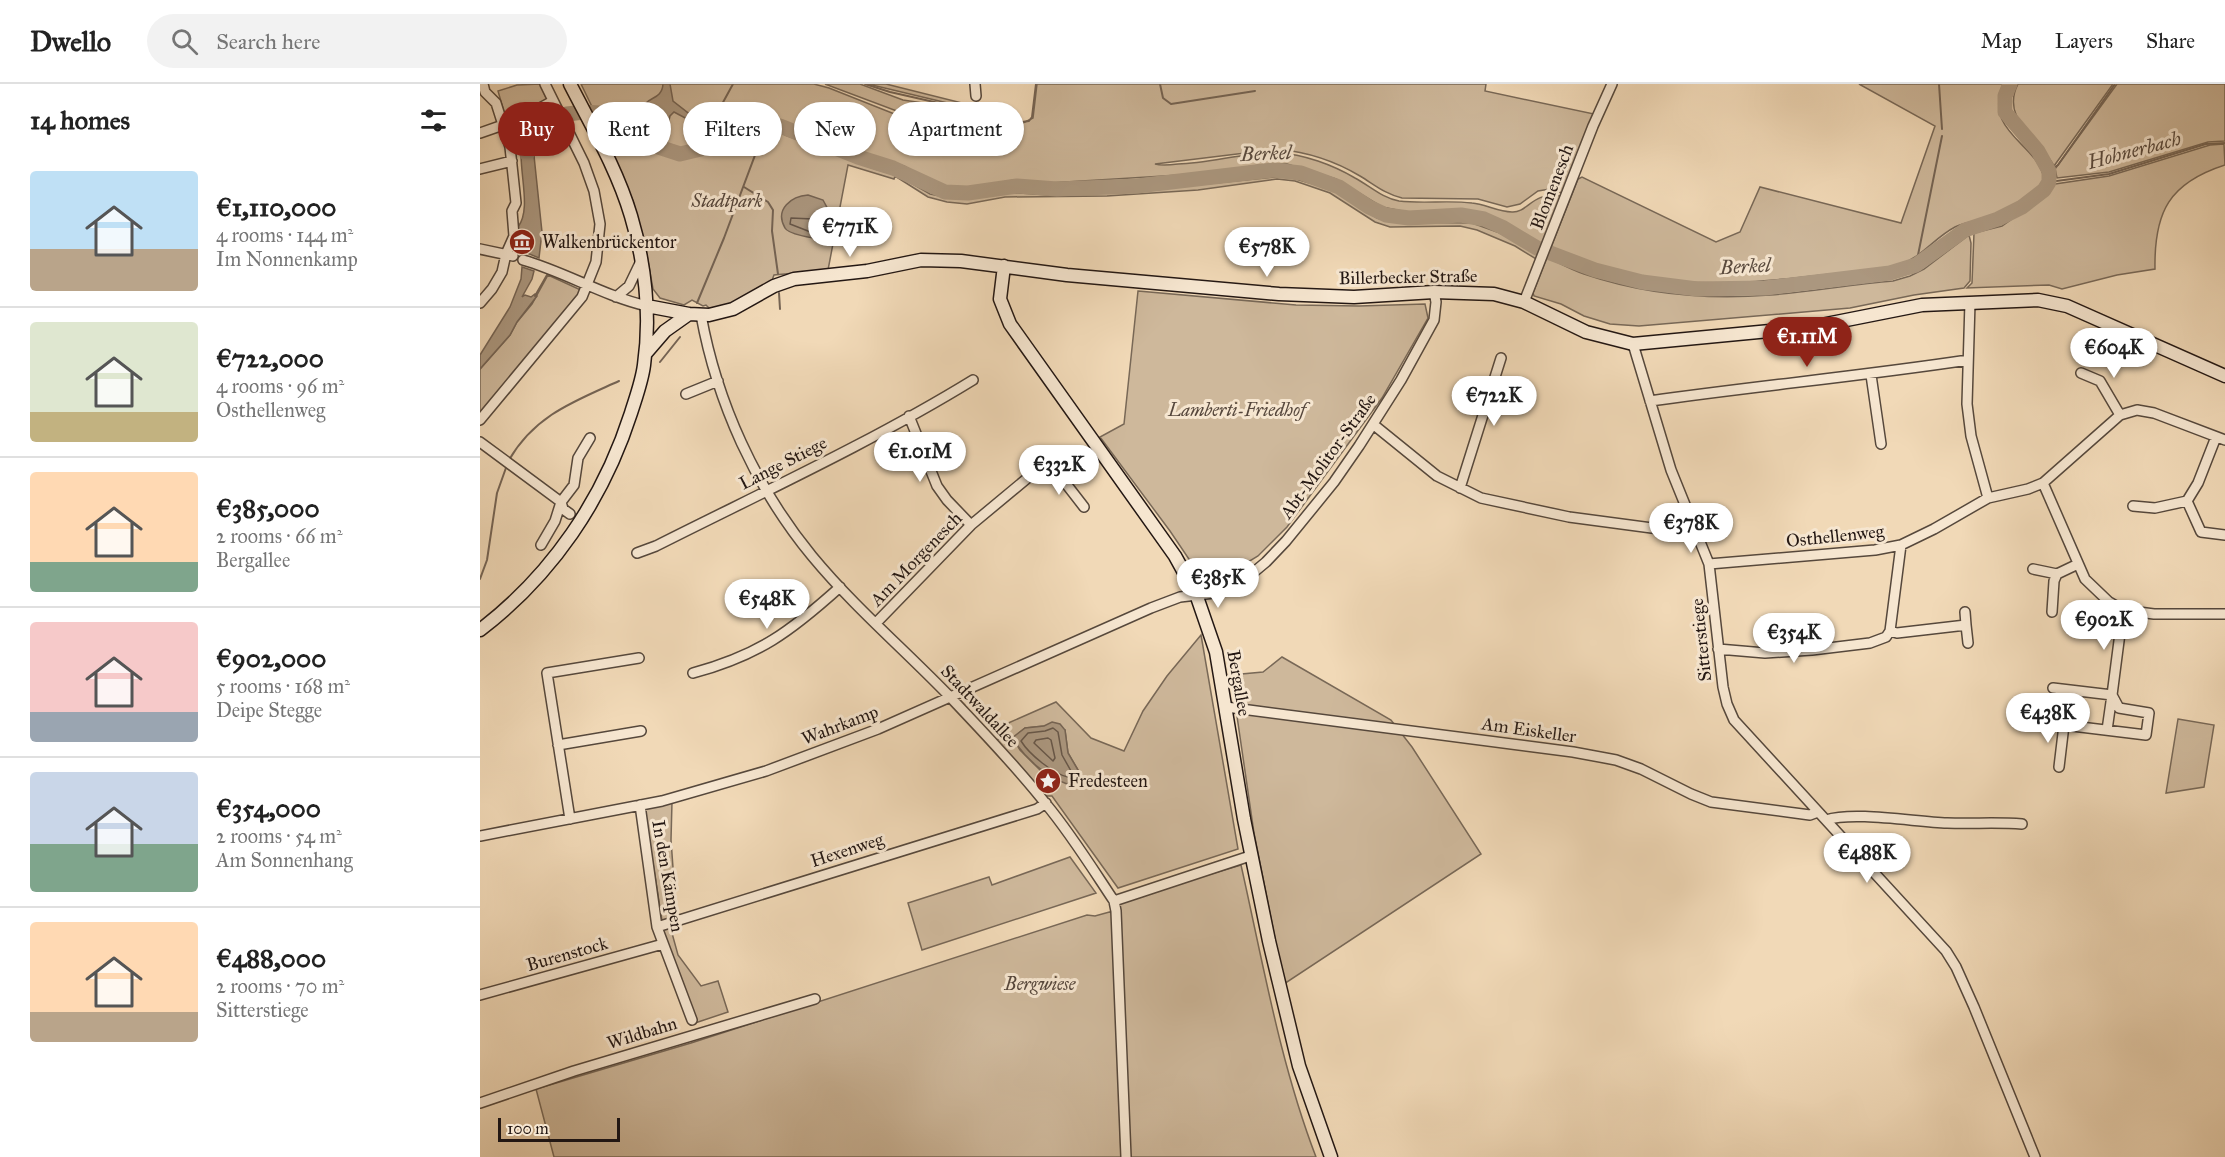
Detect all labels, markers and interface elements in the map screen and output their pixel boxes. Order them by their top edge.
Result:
search box [147,14,567,68]
text: Dwello [30,24,111,59]
icon: search [168,25,201,58]
text: Search here [216,28,320,55]
text: Map [1981,28,2022,54]
text: Layers [2055,28,2113,54]
text: Share [2146,28,2195,54]
chip: Buy [498,102,575,156]
chip: Rent [587,102,671,156]
chip: Filters [683,102,782,156]
chip: New [794,102,876,156]
chip: Apartment [888,102,1024,156]
text: 14 homes [30,104,130,136]
icon: filters [417,104,450,137]
water label: Hohnerbach [2084,126,2184,174]
water label: Berkel [1239,140,1293,166]
street label: Blomenesch [1526,141,1578,233]
park label: Stadtpark [690,190,763,213]
text: €1,110,000 [216,191,336,223]
icon: home [78,195,150,267]
pin: €771K [808,207,892,258]
text: €771K [822,214,878,238]
text: 4 rooms · 144 m² [216,223,353,247]
museum icon: Walkenbrückentor [507,227,537,257]
pin: €578K [1225,227,1309,278]
place label: Walkenbrückentor [542,231,677,253]
text: €578K [1239,234,1295,258]
text: Im Nonnenkamp [216,247,358,271]
water label: Berkel [1718,253,1773,279]
street label: Billerbecker Straße [1338,265,1478,289]
pin: €1.11M [1758,317,1856,368]
text: €1.11M [1777,324,1837,348]
pin: €604K [2072,328,2156,379]
text: €604K [2084,335,2144,359]
text: €722,000 [216,342,324,374]
icon: home [78,346,150,418]
text: 4 rooms · 96 m² [216,374,344,398]
pin: €722K [1452,376,1536,427]
text: €722K [1466,383,1522,407]
street label: Abt-Molitor-Straße [1275,389,1381,524]
text: Osthellenweg [216,398,325,422]
park label: Lamberti-Friedhof [1167,399,1311,421]
street label: Lange Stiege [736,432,831,495]
pin: €1.01M [871,432,969,483]
text: €1.01M [888,439,952,463]
pin: €332K [1017,445,1101,496]
text: €332K [1033,452,1085,476]
text: €385,000 [216,492,320,524]
icon: home [78,496,150,568]
pin: €378K [1649,503,1733,554]
street label: Am Morgenesch [865,507,967,612]
text: €378K [1663,510,1719,534]
street label: Osthellenweg [1785,520,1886,553]
text: 2 rooms · 66 m² [216,524,342,548]
text: Bergallee [216,548,290,572]
pin: €385K [1176,558,1260,609]
text: €385K [1191,565,1245,589]
pin: €548K [725,579,809,630]
text: €548K [739,586,795,610]
street label: Sitterstiege [1686,597,1717,683]
pin: €902K [2062,600,2146,651]
text: €902K [2075,607,2133,631]
pin: €354K [1752,613,1836,664]
text: €354K [1767,620,1821,644]
text: €902,000 [216,642,326,674]
icon: home [78,646,150,718]
street label: Bergallee [1221,648,1256,718]
street label: Stadtwaldallee [936,660,1024,752]
text: 5 rooms · 168 m² [216,674,350,698]
pin: €438K [2006,693,2090,744]
text: Deipe Stegge [216,698,322,722]
street label: Wahrkamp [798,700,882,750]
text: €438K [2020,700,2076,724]
street label: Am Eiskeller [1479,712,1578,748]
place icon: Fredesteen [1033,766,1063,796]
place label: Fredesteen [1068,770,1148,792]
text: €354,000 [216,792,321,824]
icon: home [78,796,150,868]
street label: In den Kämpen [647,818,689,934]
text: 2 rooms · 54 m² [216,824,342,848]
street label: Hexenweg [808,828,887,873]
pin: €488K [1825,833,1909,884]
text: €488K [1838,840,1896,864]
text: Am Sonnenhang [216,848,353,872]
street label: Burenstock [524,932,611,976]
text: €488,000 [216,942,326,974]
icon: home [78,946,150,1018]
park label: Bergwiese [1004,973,1077,995]
text: 2 rooms · 70 m² [216,974,344,998]
text: Sitterstiege [216,998,309,1022]
street label: Wildbahn [604,1012,680,1054]
scale bar [498,1115,620,1142]
text: 100 m [507,1119,549,1138]

